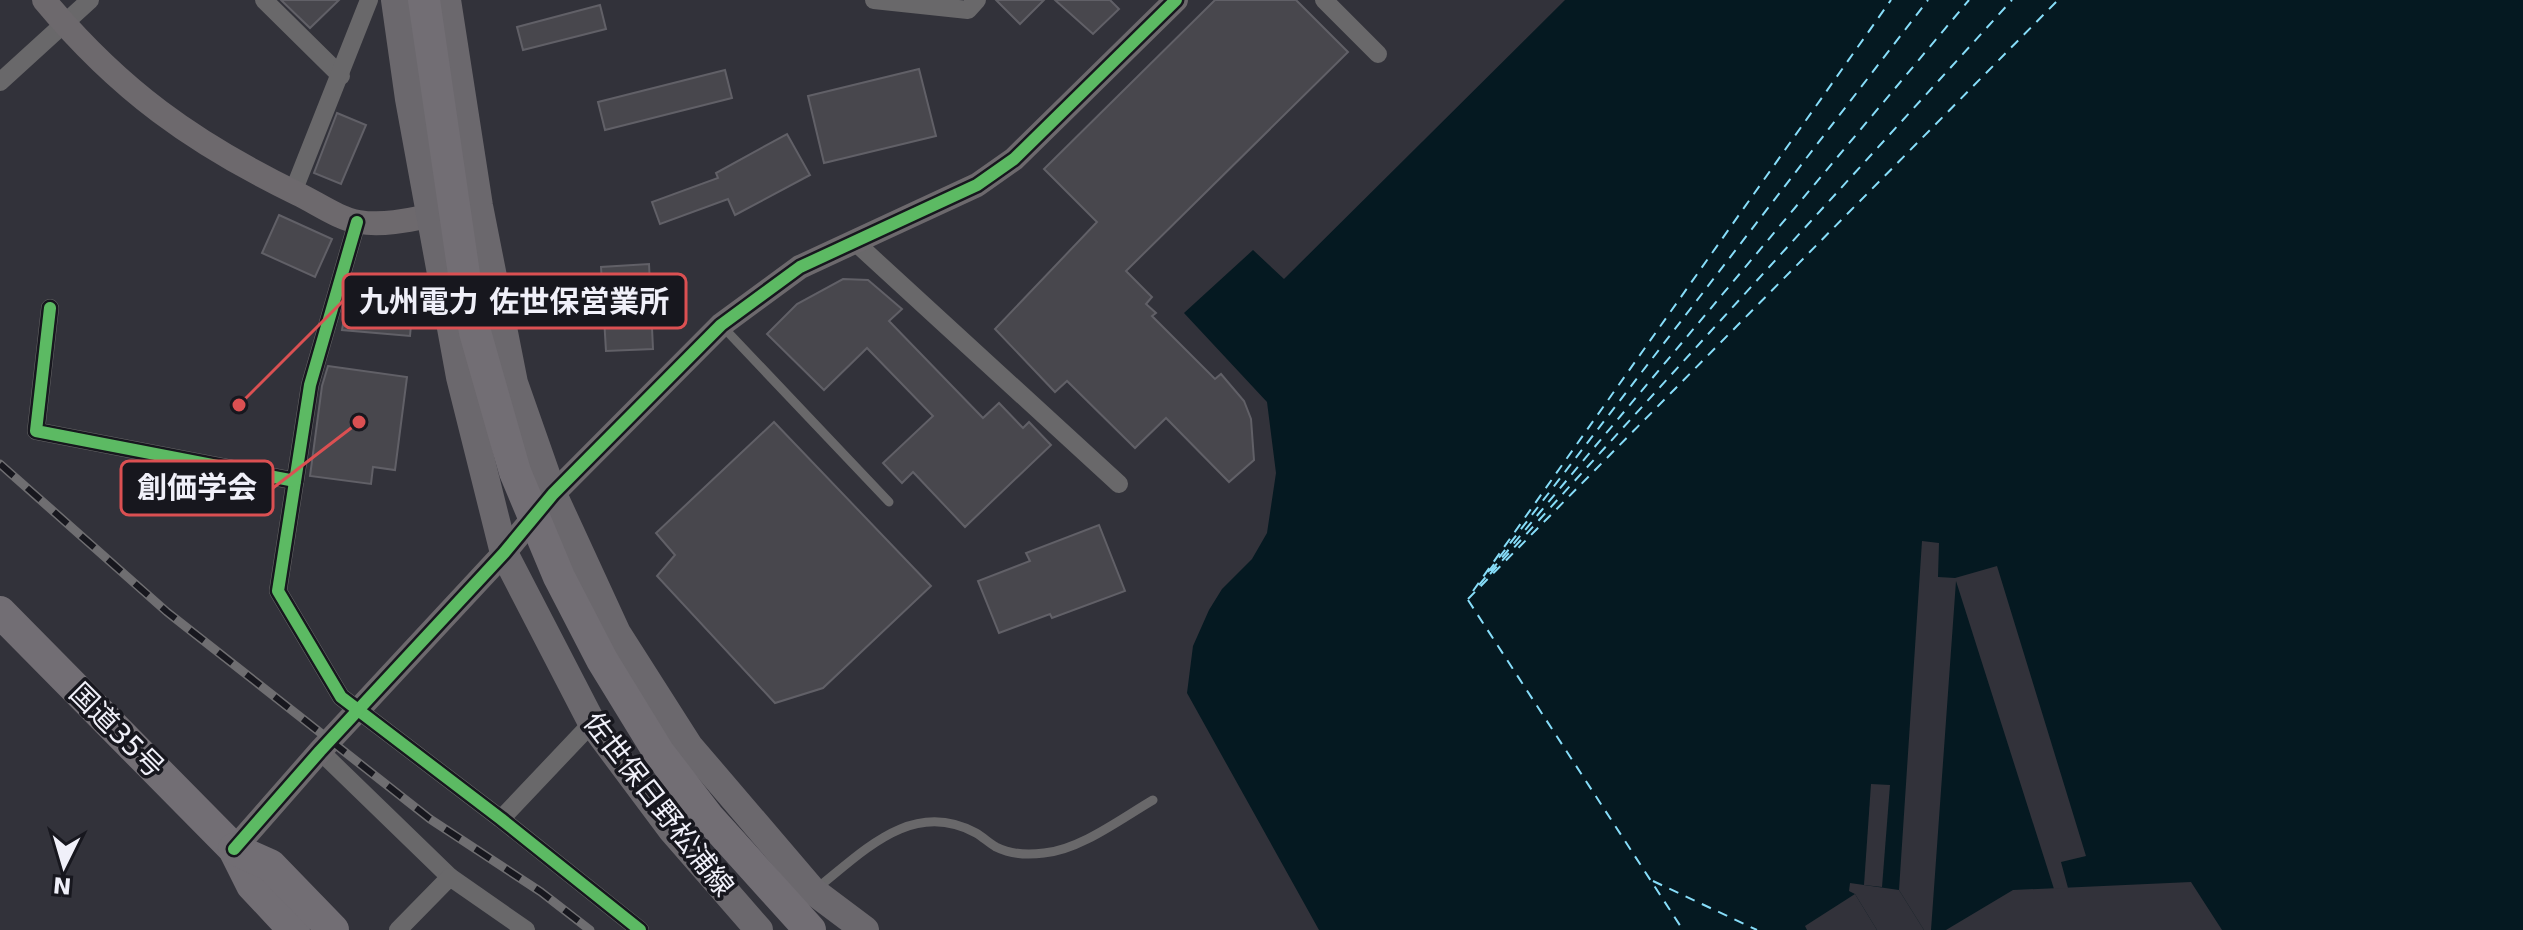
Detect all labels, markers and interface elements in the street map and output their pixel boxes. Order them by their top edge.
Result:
callout: 九州電力 佐世保営業所 [343,274,686,328]
text: 九州電力 佐世保営業所 [359,284,669,319]
callout: 創価学会 [121,461,273,515]
text: 創価学会 [137,470,257,505]
street label: 国道35号 [63,676,171,784]
street label: 佐世保日野松浦線 [577,706,741,903]
north arrow [24,826,104,906]
text: N [52,872,73,899]

